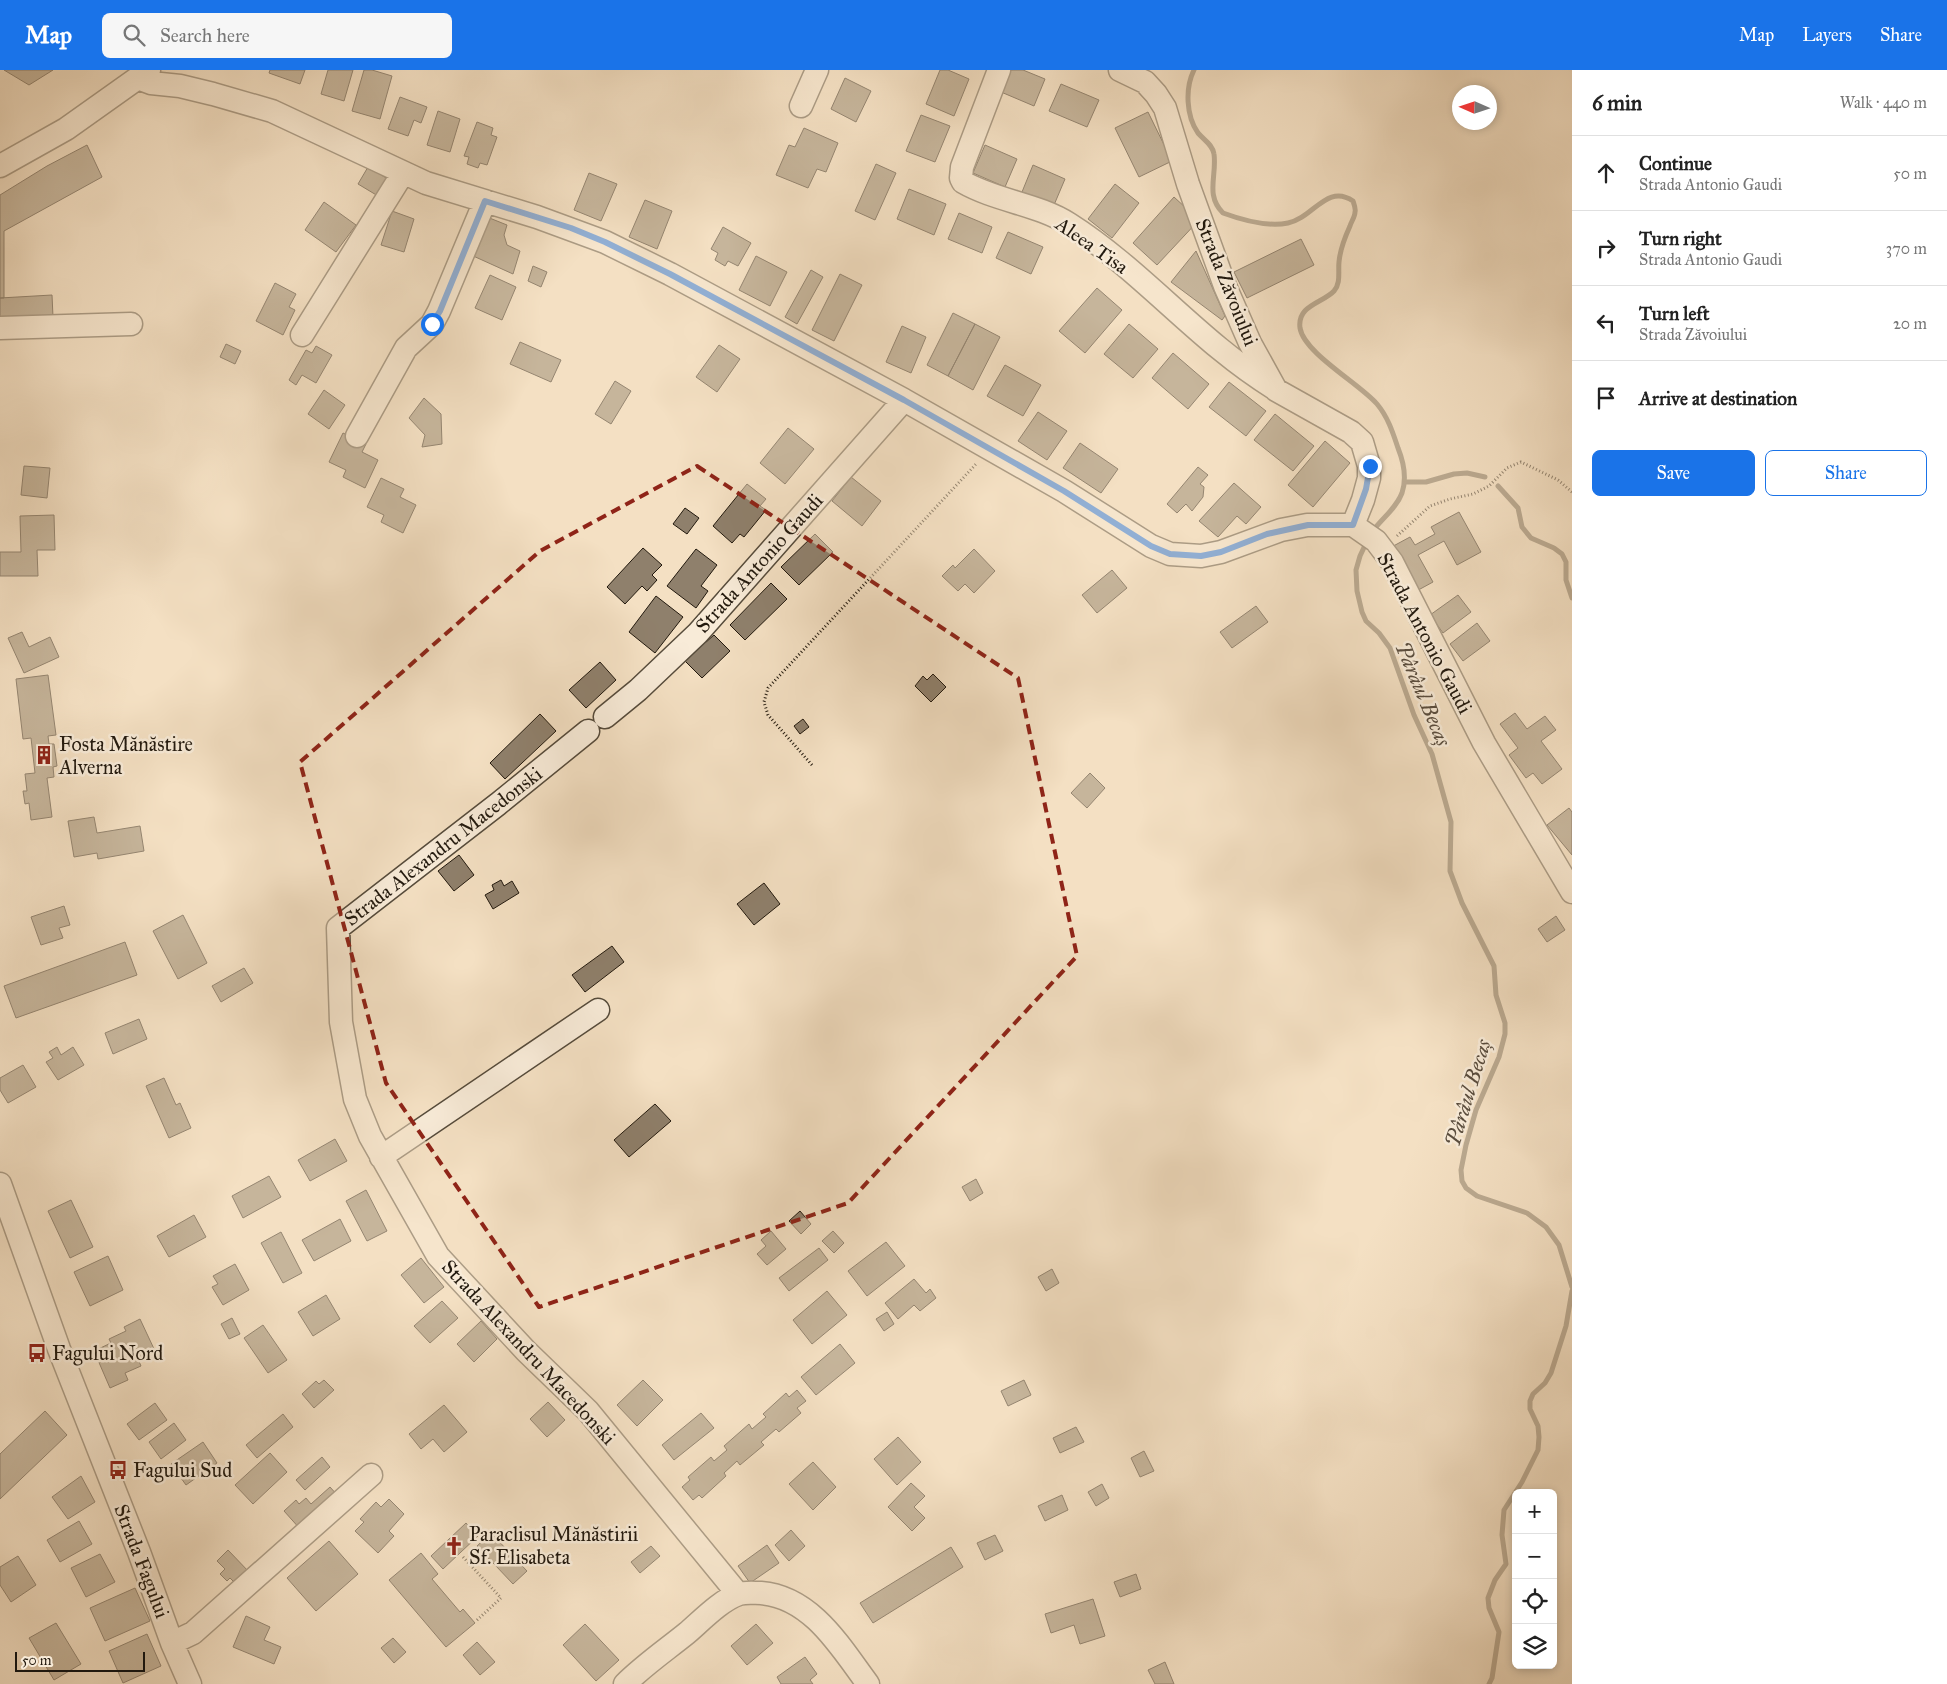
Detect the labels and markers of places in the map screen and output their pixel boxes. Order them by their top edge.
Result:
place label: Fosta Mănăstire Alverna [58,732,193,779]
building icon: Fosta Mănăstire Alverna [33,744,55,766]
place label: Fagului Nord [52,1341,163,1366]
bus stop icon: Fagului Nord [26,1342,48,1364]
place label: Fagului Sud [133,1458,232,1483]
bus stop icon: Fagului Sud [107,1459,129,1481]
place label: Paraclisul Mănăstirii Sf. Elisabeta [469,1522,639,1569]
church icon: Paraclisul Mănăstirii Sf. Elisabeta [443,1535,465,1557]

